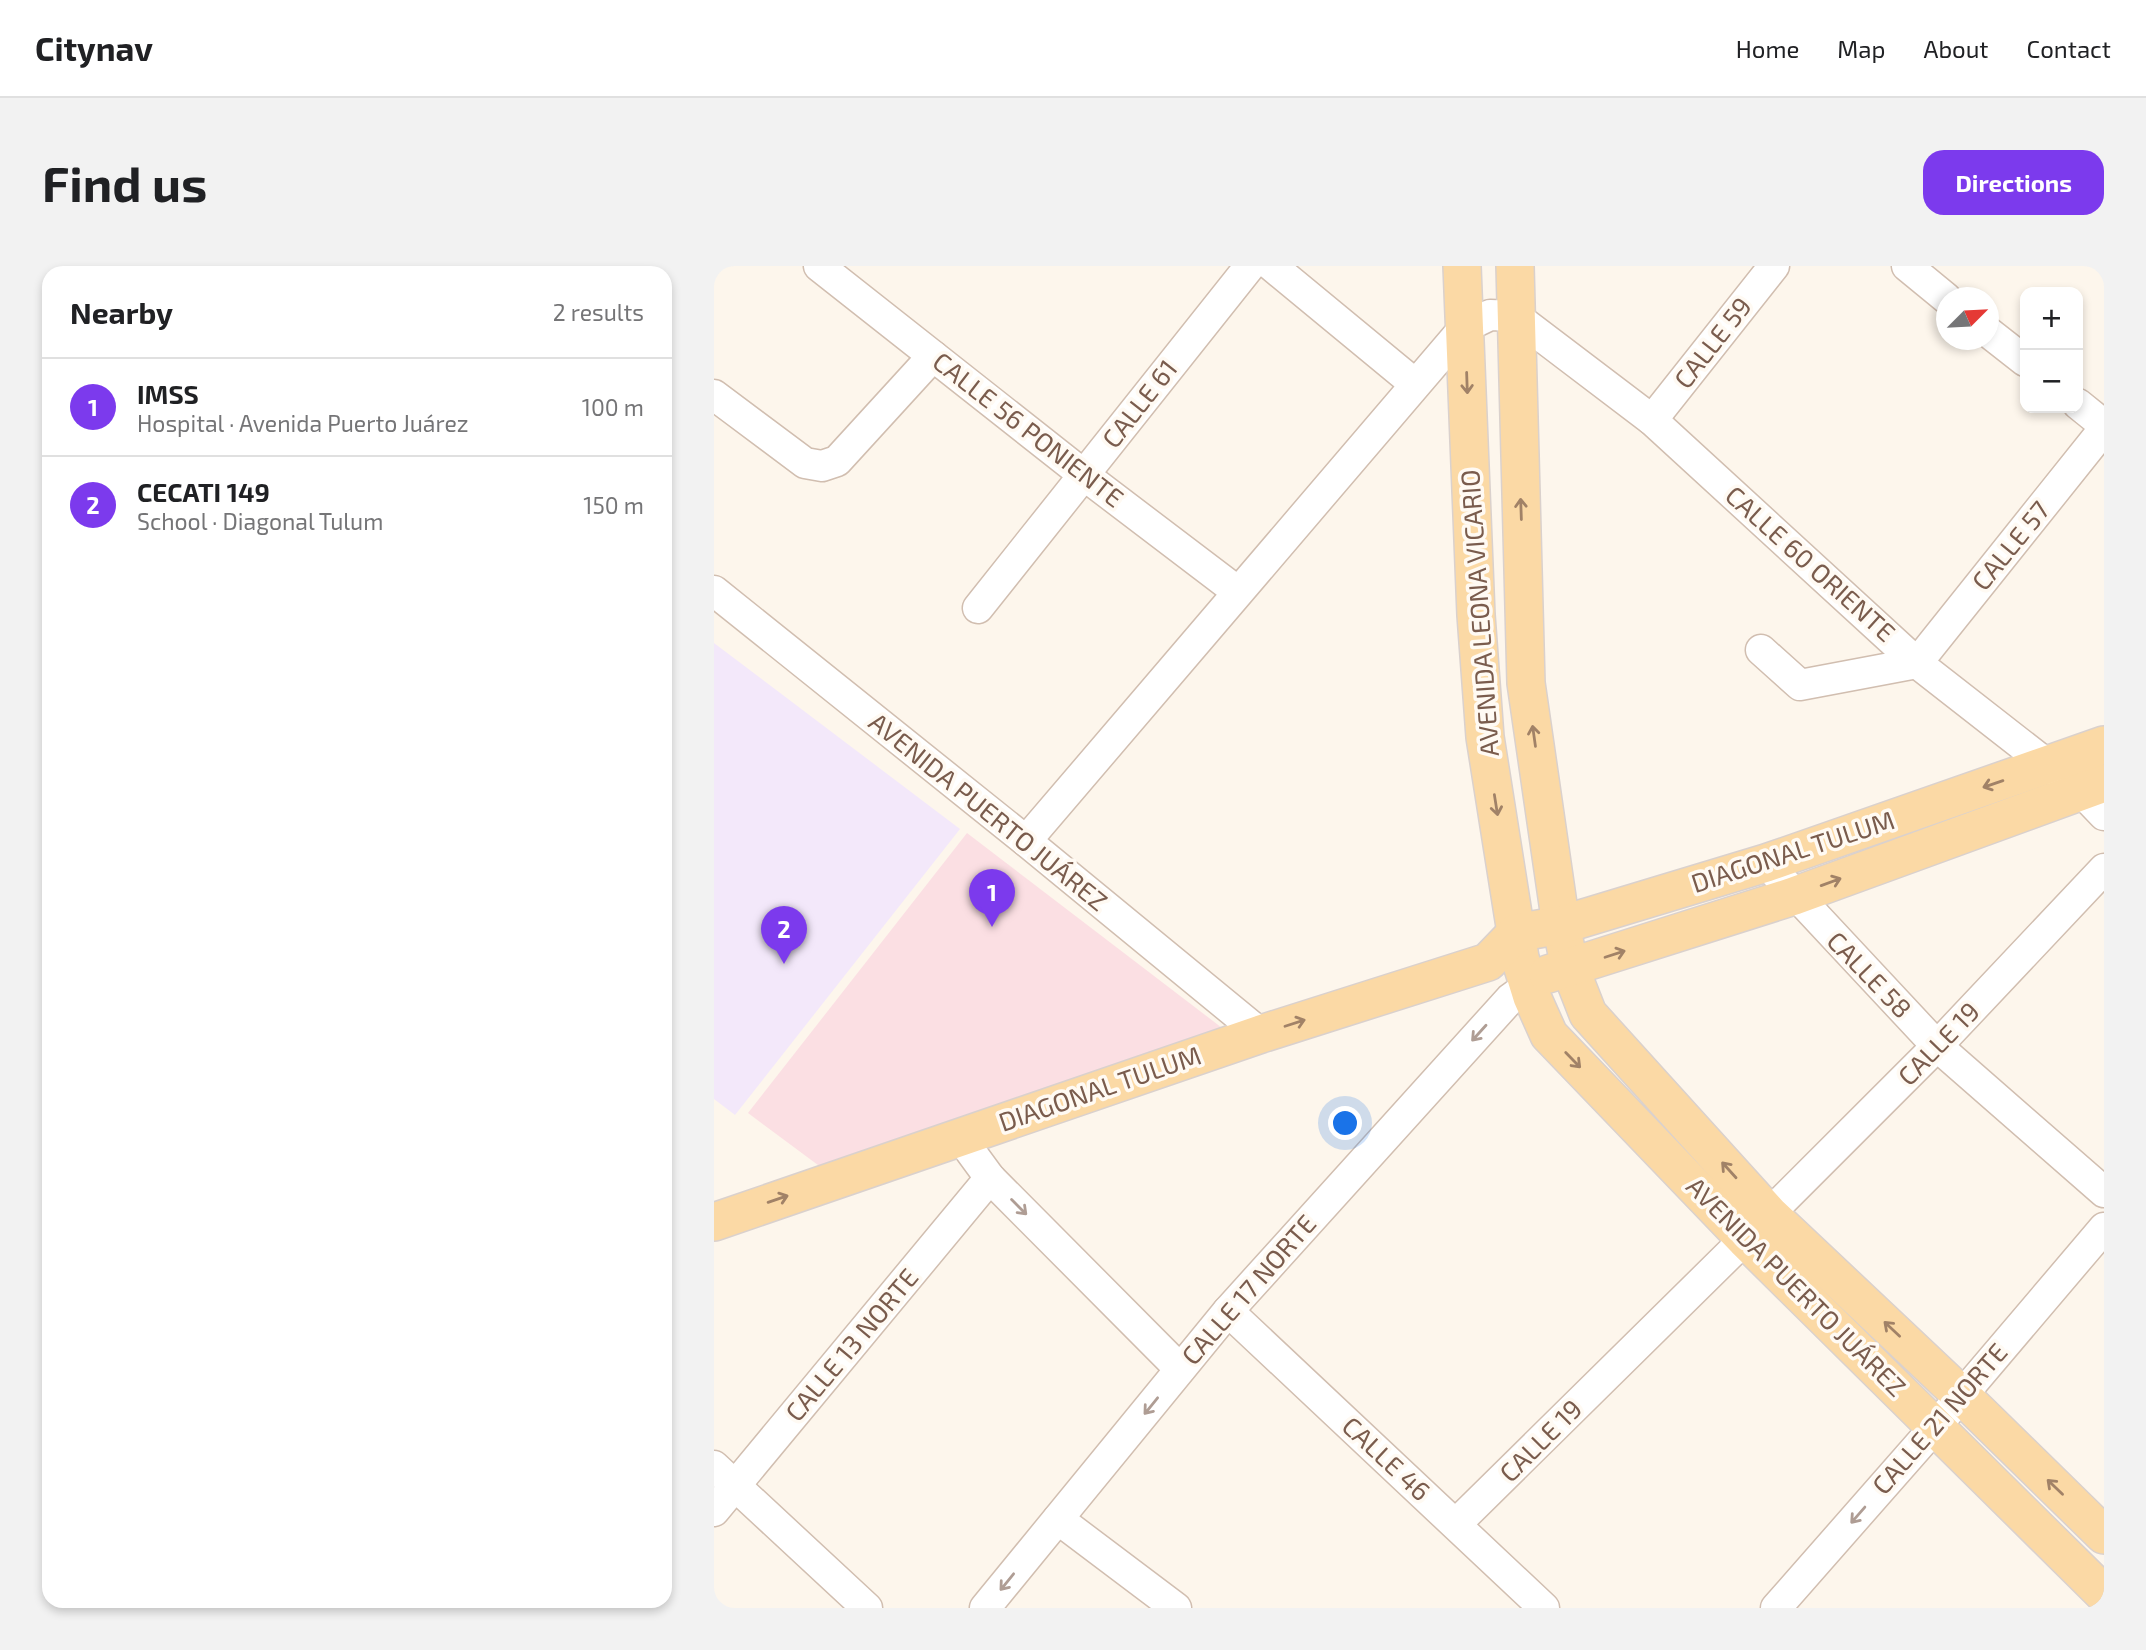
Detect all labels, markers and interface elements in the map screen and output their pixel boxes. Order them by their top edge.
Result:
text: Citynav [35,28,153,68]
text: Home [1736,34,1799,63]
text: Map [1837,34,1885,63]
text: About [1923,34,1989,63]
text: Contact [2027,34,2111,63]
button: Directions [1923,150,2104,215]
text: Find us [42,153,207,212]
north arrow [1936,287,1999,350]
map controls [2020,287,2083,413]
button: + [2020,287,2083,350]
street label: CALLE 59 [1667,290,1757,394]
text: Nearby [70,294,173,330]
text: 2 results [553,298,644,326]
street label: CALLE 56 PONIENTE [928,345,1130,513]
button: − [2020,350,2083,413]
street label: CALLE 61 [1095,353,1183,453]
one-way arrow [1460,371,1473,394]
text: IMSS [137,378,199,409]
text: 1 [88,393,98,421]
text: 100 m [582,393,644,421]
text: Hospital · Avenida Puerto Juárez [137,409,469,437]
street label: AVENIDA LEONA VICARIO [1453,469,1504,758]
text: CECATI 149 [137,476,270,507]
street label: CALLE 60 ORIENTE [1720,479,1902,647]
text: 2 [86,491,100,519]
text: 150 m [583,491,644,519]
street label: CALLE 57 [1965,494,2055,596]
one-way arrow [1514,498,1528,521]
text: School · Diagonal Tulum [137,507,383,535]
street label: AVENIDA PUERTO JUÁREZ [864,705,1114,916]
one-way arrow [1527,725,1540,748]
one-way arrow [1983,779,2005,791]
one-way arrow [1489,793,1502,816]
street label: DIAGONAL TULUM [1687,803,1898,898]
pin: 1 [969,869,1015,927]
one-way arrow [1820,875,1842,888]
pin: 2 [761,906,807,964]
street label: CALLE 58 [1821,924,1919,1023]
one-way arrow [1604,946,1626,959]
street label: CALLE 19 [1891,995,1985,1091]
one-way arrow [1284,1016,1306,1028]
one-way arrow [1471,1024,1488,1041]
street label: DIAGONAL TULUM [994,1038,1205,1137]
one-way arrow [1565,1052,1582,1069]
your location [1328,1106,1362,1140]
one-way arrow [1721,1162,1738,1179]
street label: AVENIDA PUERTO JUÁREZ [1681,1170,1913,1402]
one-way arrow [767,1192,789,1204]
one-way arrow [1010,1199,1027,1216]
street label: CALLE 17 NORTE [1174,1208,1321,1370]
street label: CALLE 13 NORTE [778,1261,924,1427]
one-way arrow [1883,1321,1900,1338]
street label: CALLE 21 NORTE [1865,1336,2013,1500]
street label: CALLE 19 [1492,1392,1587,1487]
one-way arrow [1143,1396,1158,1414]
street label: CALLE 46 [1337,1409,1437,1506]
one-way arrow [2047,1479,2064,1496]
one-way arrow [1850,1505,1866,1523]
one-way arrow [999,1572,1014,1590]

